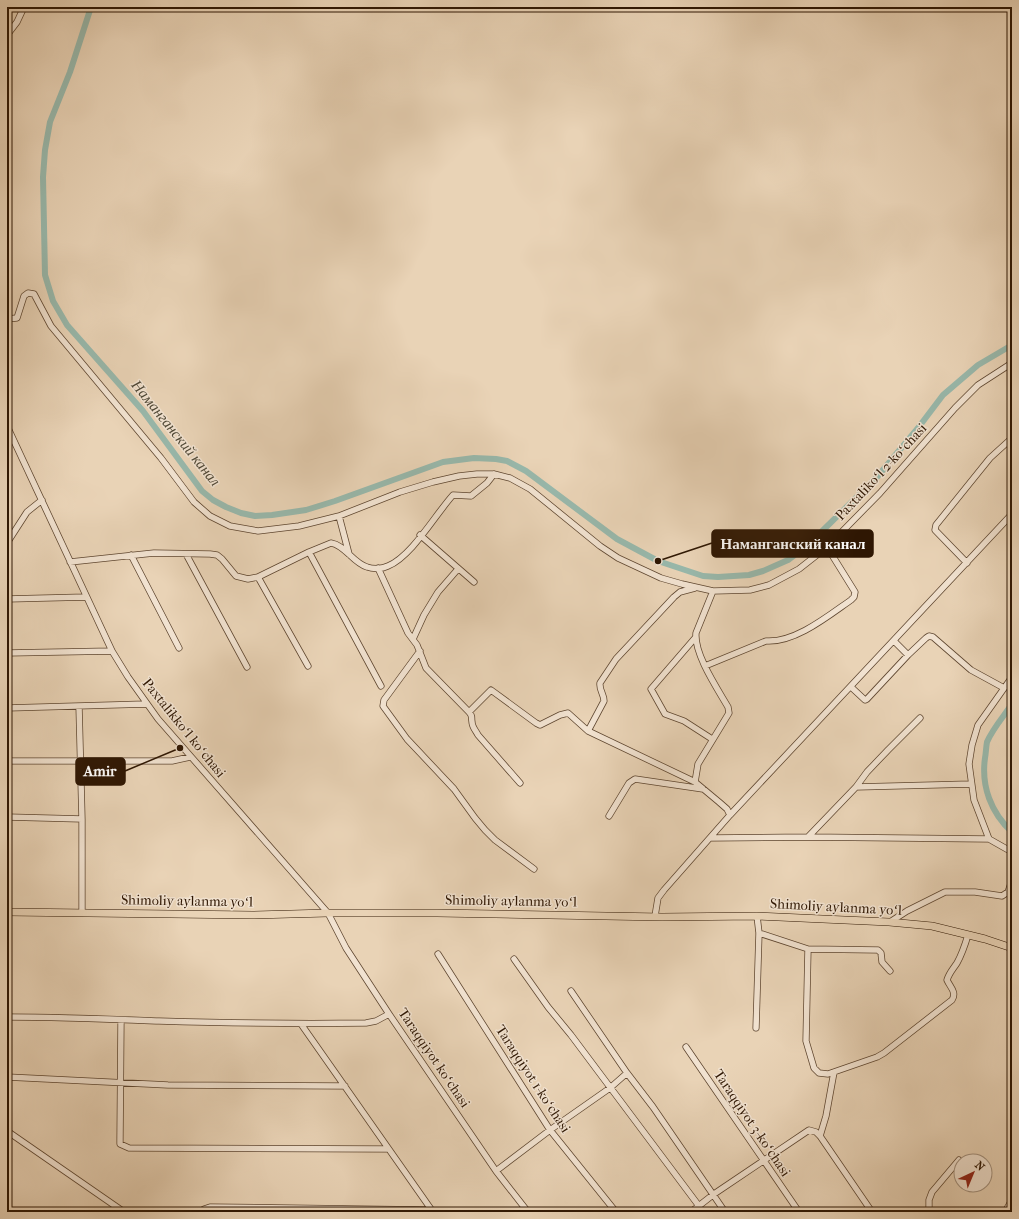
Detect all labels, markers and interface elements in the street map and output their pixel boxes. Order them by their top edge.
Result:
water label: Наманганский канал [127,376,225,490]
street label: Paxtalikoʻl 2-koʻchasi [832,420,930,524]
callout: Наманганский канал [712,530,873,557]
text: Наманганский канал [721,535,866,553]
street label: Paxtalikkoʻl koʻchasi [139,675,229,781]
callout: Amir [76,758,125,785]
text: Amir [82,762,117,780]
street label: Shimoliy aylanma yoʻl [121,891,253,911]
street label: Shimoliy aylanma yoʻl [445,891,577,911]
street label: Shimoliy aylanma yoʻl [770,895,903,919]
street label: Taraqqiyot koʻchasi [394,1005,474,1111]
street label: Taraqqiyot 1-koʻchasi [492,1022,574,1136]
street label: Taraqqiyot 3-koʻchasi [710,1066,794,1180]
north arrow [953,1153,993,1193]
text: N [972,1159,988,1174]

